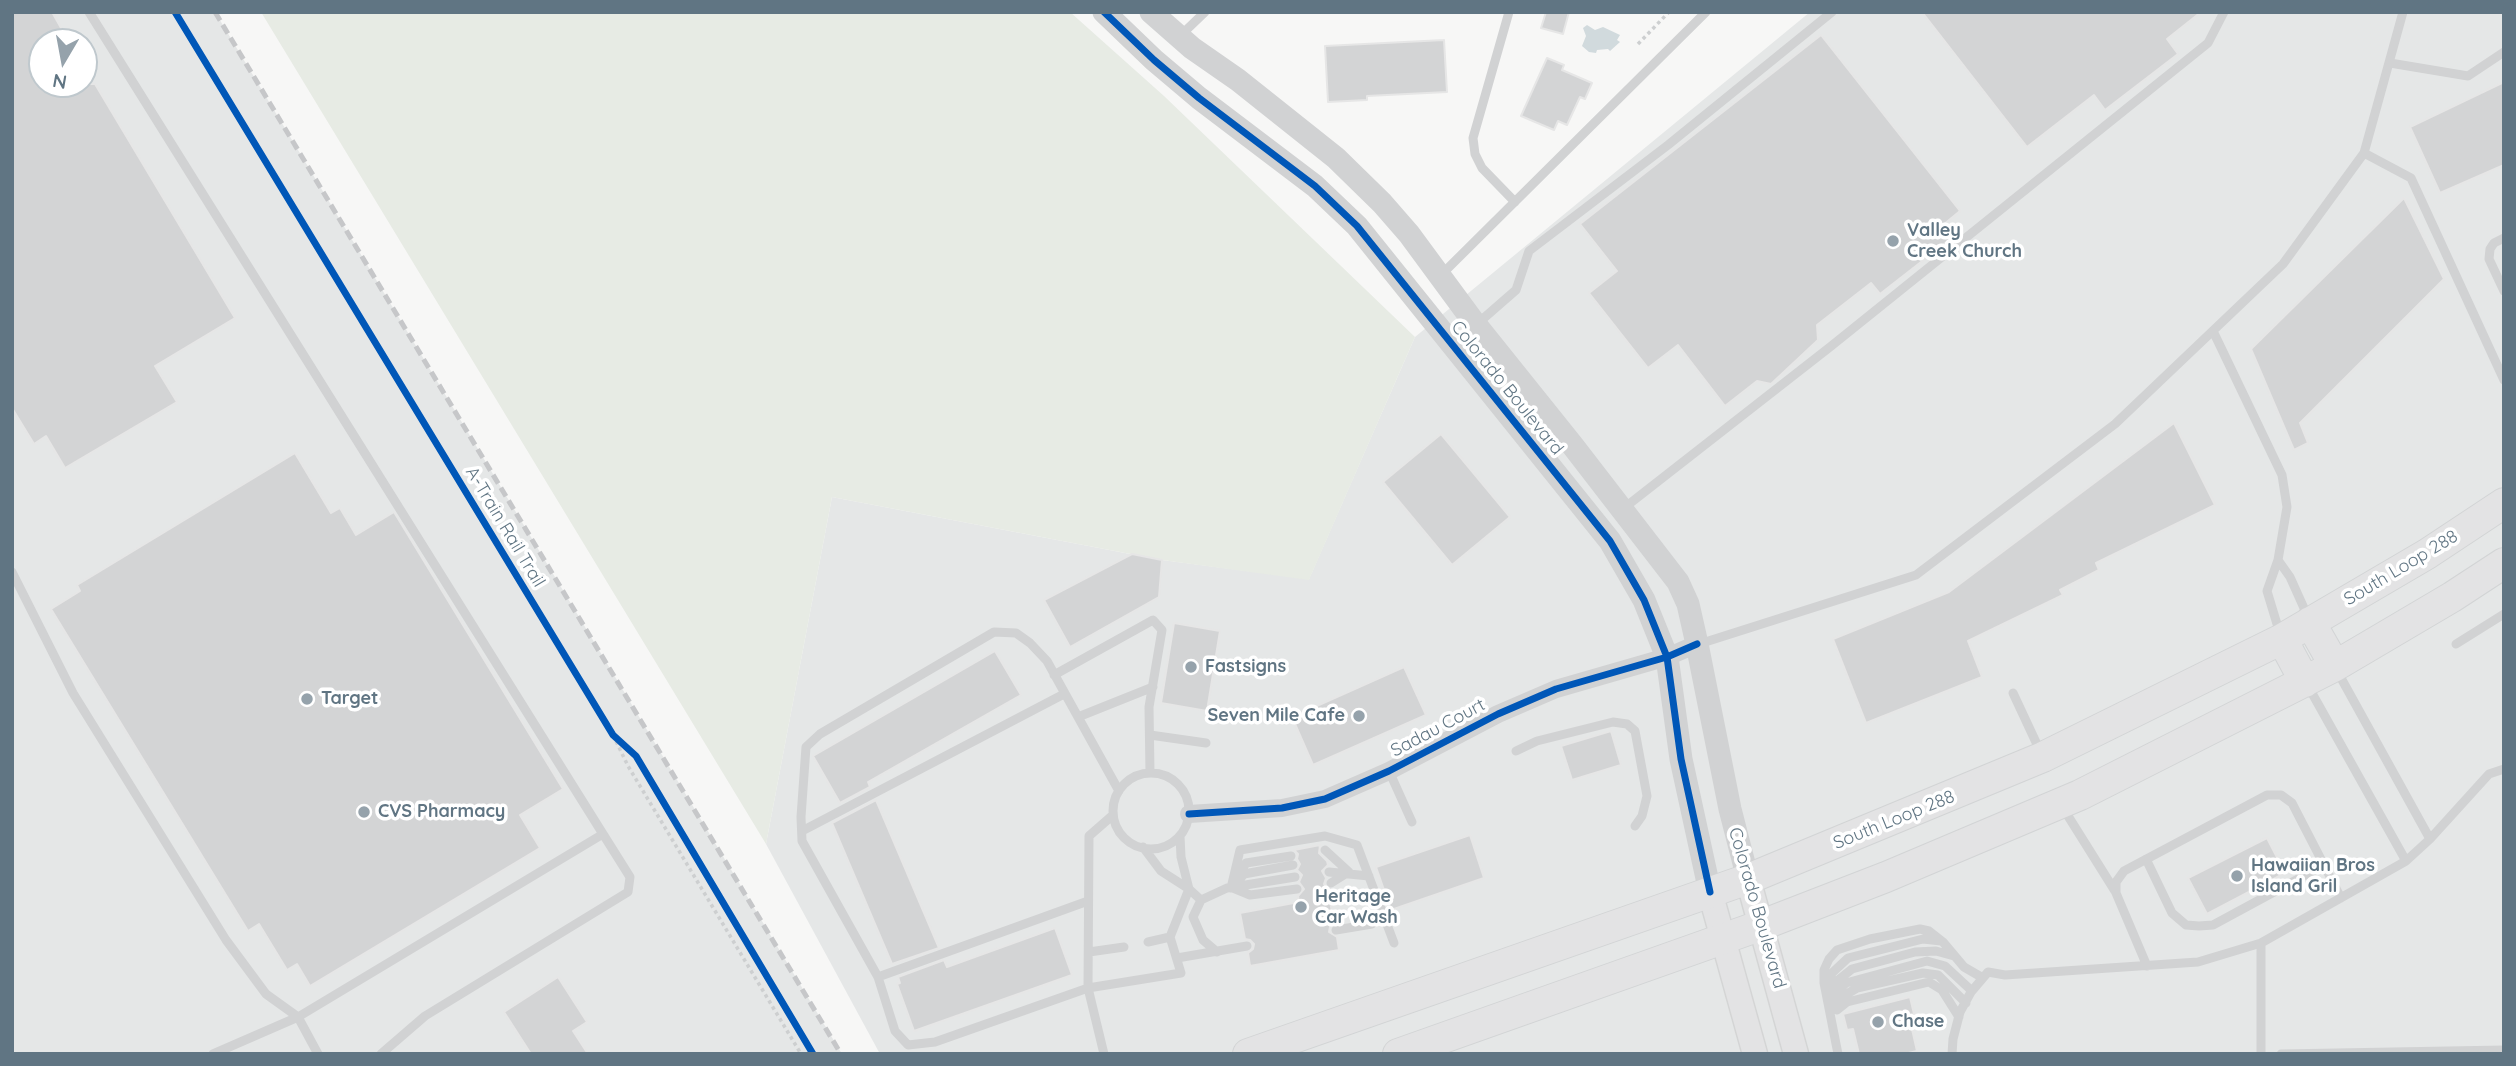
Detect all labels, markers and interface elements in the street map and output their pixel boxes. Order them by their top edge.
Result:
north arrow [28,28,98,98]
text: N [51,69,69,95]
place label: Valley Creek Church [1907,220,2022,262]
marker: Valley Creek Church [1885,233,1901,249]
street label: Colorado Boulevard [1446,317,1568,459]
street label: A-Train Rail Trail [461,463,549,591]
street label: South Loop 288 [2340,526,2462,610]
place label: Fastsigns [1205,656,1286,678]
marker: Fastsigns [1183,659,1199,675]
place label: Target [321,688,378,710]
marker: Target [299,691,315,707]
street label: Sadau Court [1387,694,1489,762]
place label: Seven Mile Cafe [1207,705,1345,727]
marker: Seven Mile Cafe [1351,708,1367,724]
street label: South Loop 288 [1830,786,1958,854]
place label: CVS Pharmacy [378,801,505,823]
marker: CVS Pharmacy [356,804,372,820]
street label: Colorado Boulevard [1724,825,1790,991]
place label: Hawaiian Bros Island Gril [2251,855,2375,898]
marker: Hawaiian Bros Island Gril [2229,868,2245,884]
place label: Heritage Car Wash [1315,886,1398,928]
marker: Heritage Car Wash [1293,899,1309,915]
place label: Chase [1892,1011,1944,1033]
marker: Chase [1870,1014,1886,1030]

